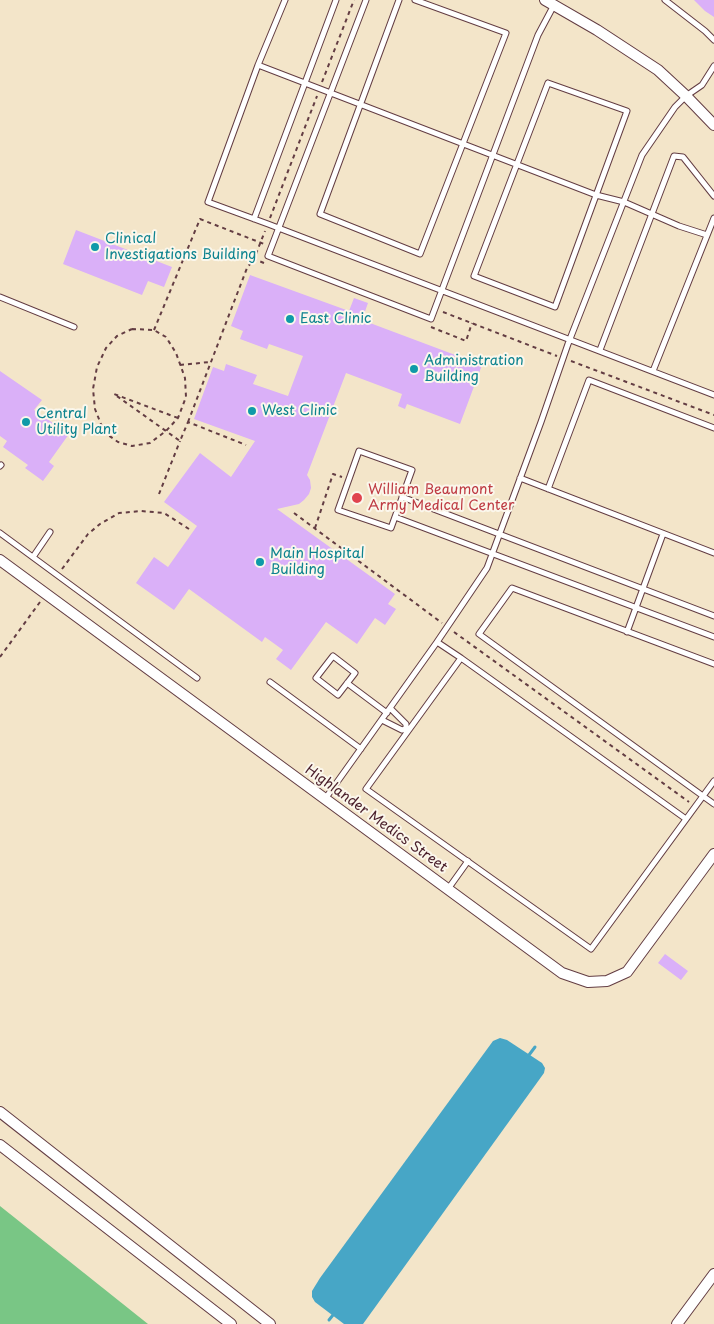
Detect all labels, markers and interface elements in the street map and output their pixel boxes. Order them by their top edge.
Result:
place label: Clinical Investigations Building [105,231,256,264]
marker: Clinical Investigations Building [89,241,101,253]
place label: East Clinic [300,311,371,327]
marker: East Clinic [284,313,296,325]
place label: Administration Building [424,353,524,386]
marker: Administration Building [408,363,420,375]
place label: West Clinic [262,403,337,419]
marker: West Clinic [246,405,258,417]
place label: Central Utility Plant [36,406,117,438]
marker: Central Utility Plant [20,416,32,428]
place label: William Beaumont Army Medical Center [368,482,514,514]
marker: William Beaumont Army Medical Center [350,491,364,505]
place label: Main Hospital Building [270,546,365,578]
marker: Main Hospital Building [254,556,266,568]
street label: Highlander Medics Street [302,762,450,876]

